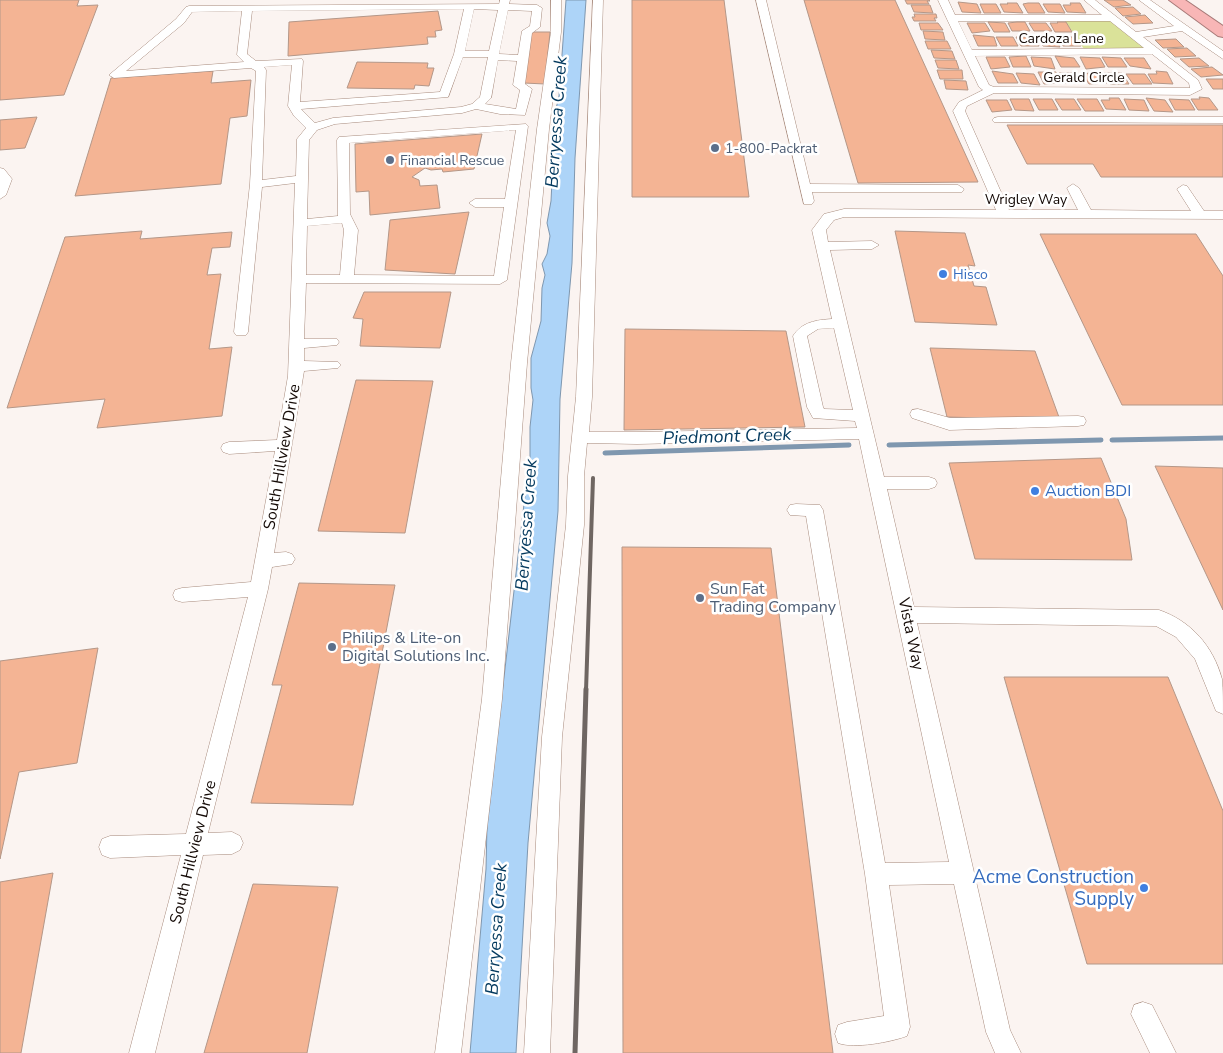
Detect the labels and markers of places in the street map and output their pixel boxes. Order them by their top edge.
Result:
place label: 1-800-Packrat [725,139,817,158]
marker: 1-800-Packrat [709,142,721,154]
place label: Financial Rescue [400,151,504,170]
marker: Financial Rescue [384,154,396,166]
place label: Hisco [953,265,988,284]
marker: Hisco [937,268,949,280]
place label: Auction BDI [1045,480,1131,502]
marker: Auction BDI [1029,485,1041,497]
place label: Sun Fat Trading Company [710,578,837,618]
marker: Sun Fat Trading Company [694,592,706,604]
place label: Philips & Lite-on Digital Solutions Inc. [342,627,490,667]
marker: Philips & Lite-on Digital Solutions Inc. [326,641,338,653]
place label: Acme Construction Supply [972,864,1134,912]
marker: Acme Construction Supply [1138,882,1150,894]

